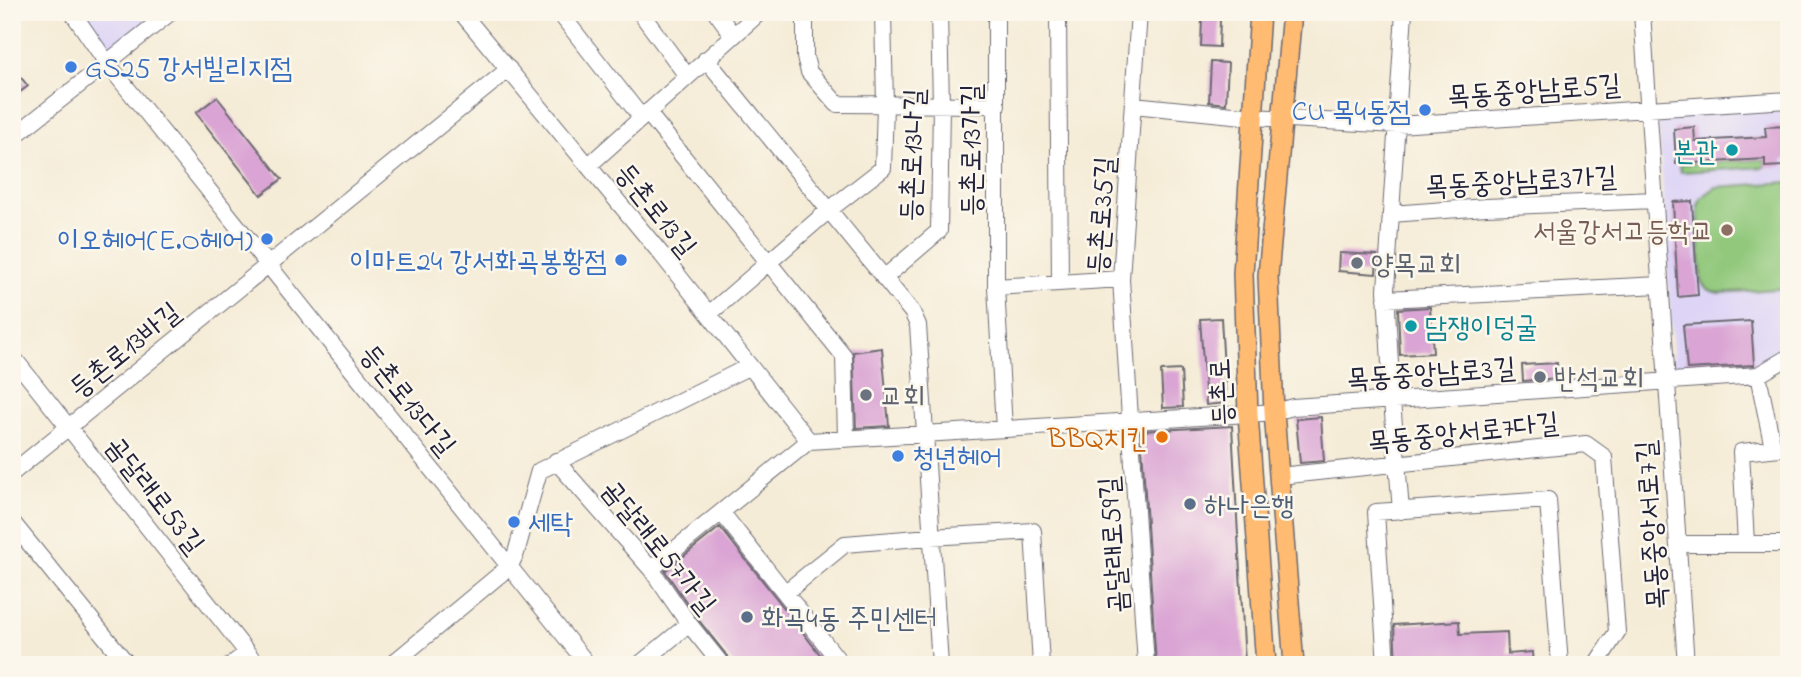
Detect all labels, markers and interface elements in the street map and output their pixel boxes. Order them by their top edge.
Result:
place label: GS25 강서빌리지점 [85,50,293,91]
marker: GS25 강서빌리지점 [63,59,79,75]
street label: 목동중앙남로5길 [1446,66,1622,119]
street label: 등촌로13가길 [953,83,994,217]
street label: 등촌로13나길 [892,88,937,222]
place label: CU 목4동점 [1292,93,1411,134]
marker: CU 목4동점 [1417,102,1433,118]
place label: 본관 [1673,133,1718,174]
marker: 본관 [1724,142,1740,158]
street label: 등촌로13길 [604,155,705,267]
street label: 등촌로35길 [1079,155,1128,275]
street label: 목동중앙남로3가길 [1424,158,1618,209]
place label: 서울강서고등학교 [1533,213,1713,254]
place label: 이오헤어(E.O헤어) [57,222,253,263]
marker: 서울강서고등학교 [1719,222,1735,238]
marker: 이오헤어(E.O헤어) [259,231,275,247]
place label: 이마트24 강서화곡봉황점 [349,243,607,284]
place label: 양목교회 [1371,246,1461,287]
marker: 이마트24 강서화곡봉황점 [613,252,629,268]
marker: 양목교회 [1349,255,1365,271]
street label: 등촌로13바길 [62,294,191,410]
place label: 담쟁이덩굴 [1425,309,1538,350]
marker: 담쟁이덩굴 [1403,318,1419,334]
street label: 등촌로13다길 [348,337,464,466]
street label: 목동중앙남로3길 [1345,349,1517,402]
street label: 등촌로 [1201,357,1246,427]
place label: 반석교회 [1554,360,1644,401]
marker: 반석교회 [1532,369,1548,385]
place label: 교회 [880,378,925,419]
marker: 교회 [858,387,874,403]
street label: 목동중앙서로7다길 [1366,404,1561,465]
place label: BBQ치킨 [1046,420,1148,461]
street label: 곰달래로53길 [94,428,213,564]
marker: BBQ치킨 [1154,429,1170,445]
place label: 청년헤어 [912,439,1002,480]
street label: 목동중앙서로7길 [1627,439,1680,611]
marker: 청년헤어 [890,448,906,464]
street label: 곰달래로57가길 [590,472,724,624]
street label: 곰달래로59길 [1090,475,1141,615]
place label: 하나은행 [1204,487,1294,528]
marker: 하나은행 [1182,496,1198,512]
place label: 세탁 [528,505,574,546]
marker: 세탁 [506,514,522,530]
place label: 화곡4동 주민센터 [761,600,937,641]
marker: 화곡4동 주민센터 [739,609,755,625]

